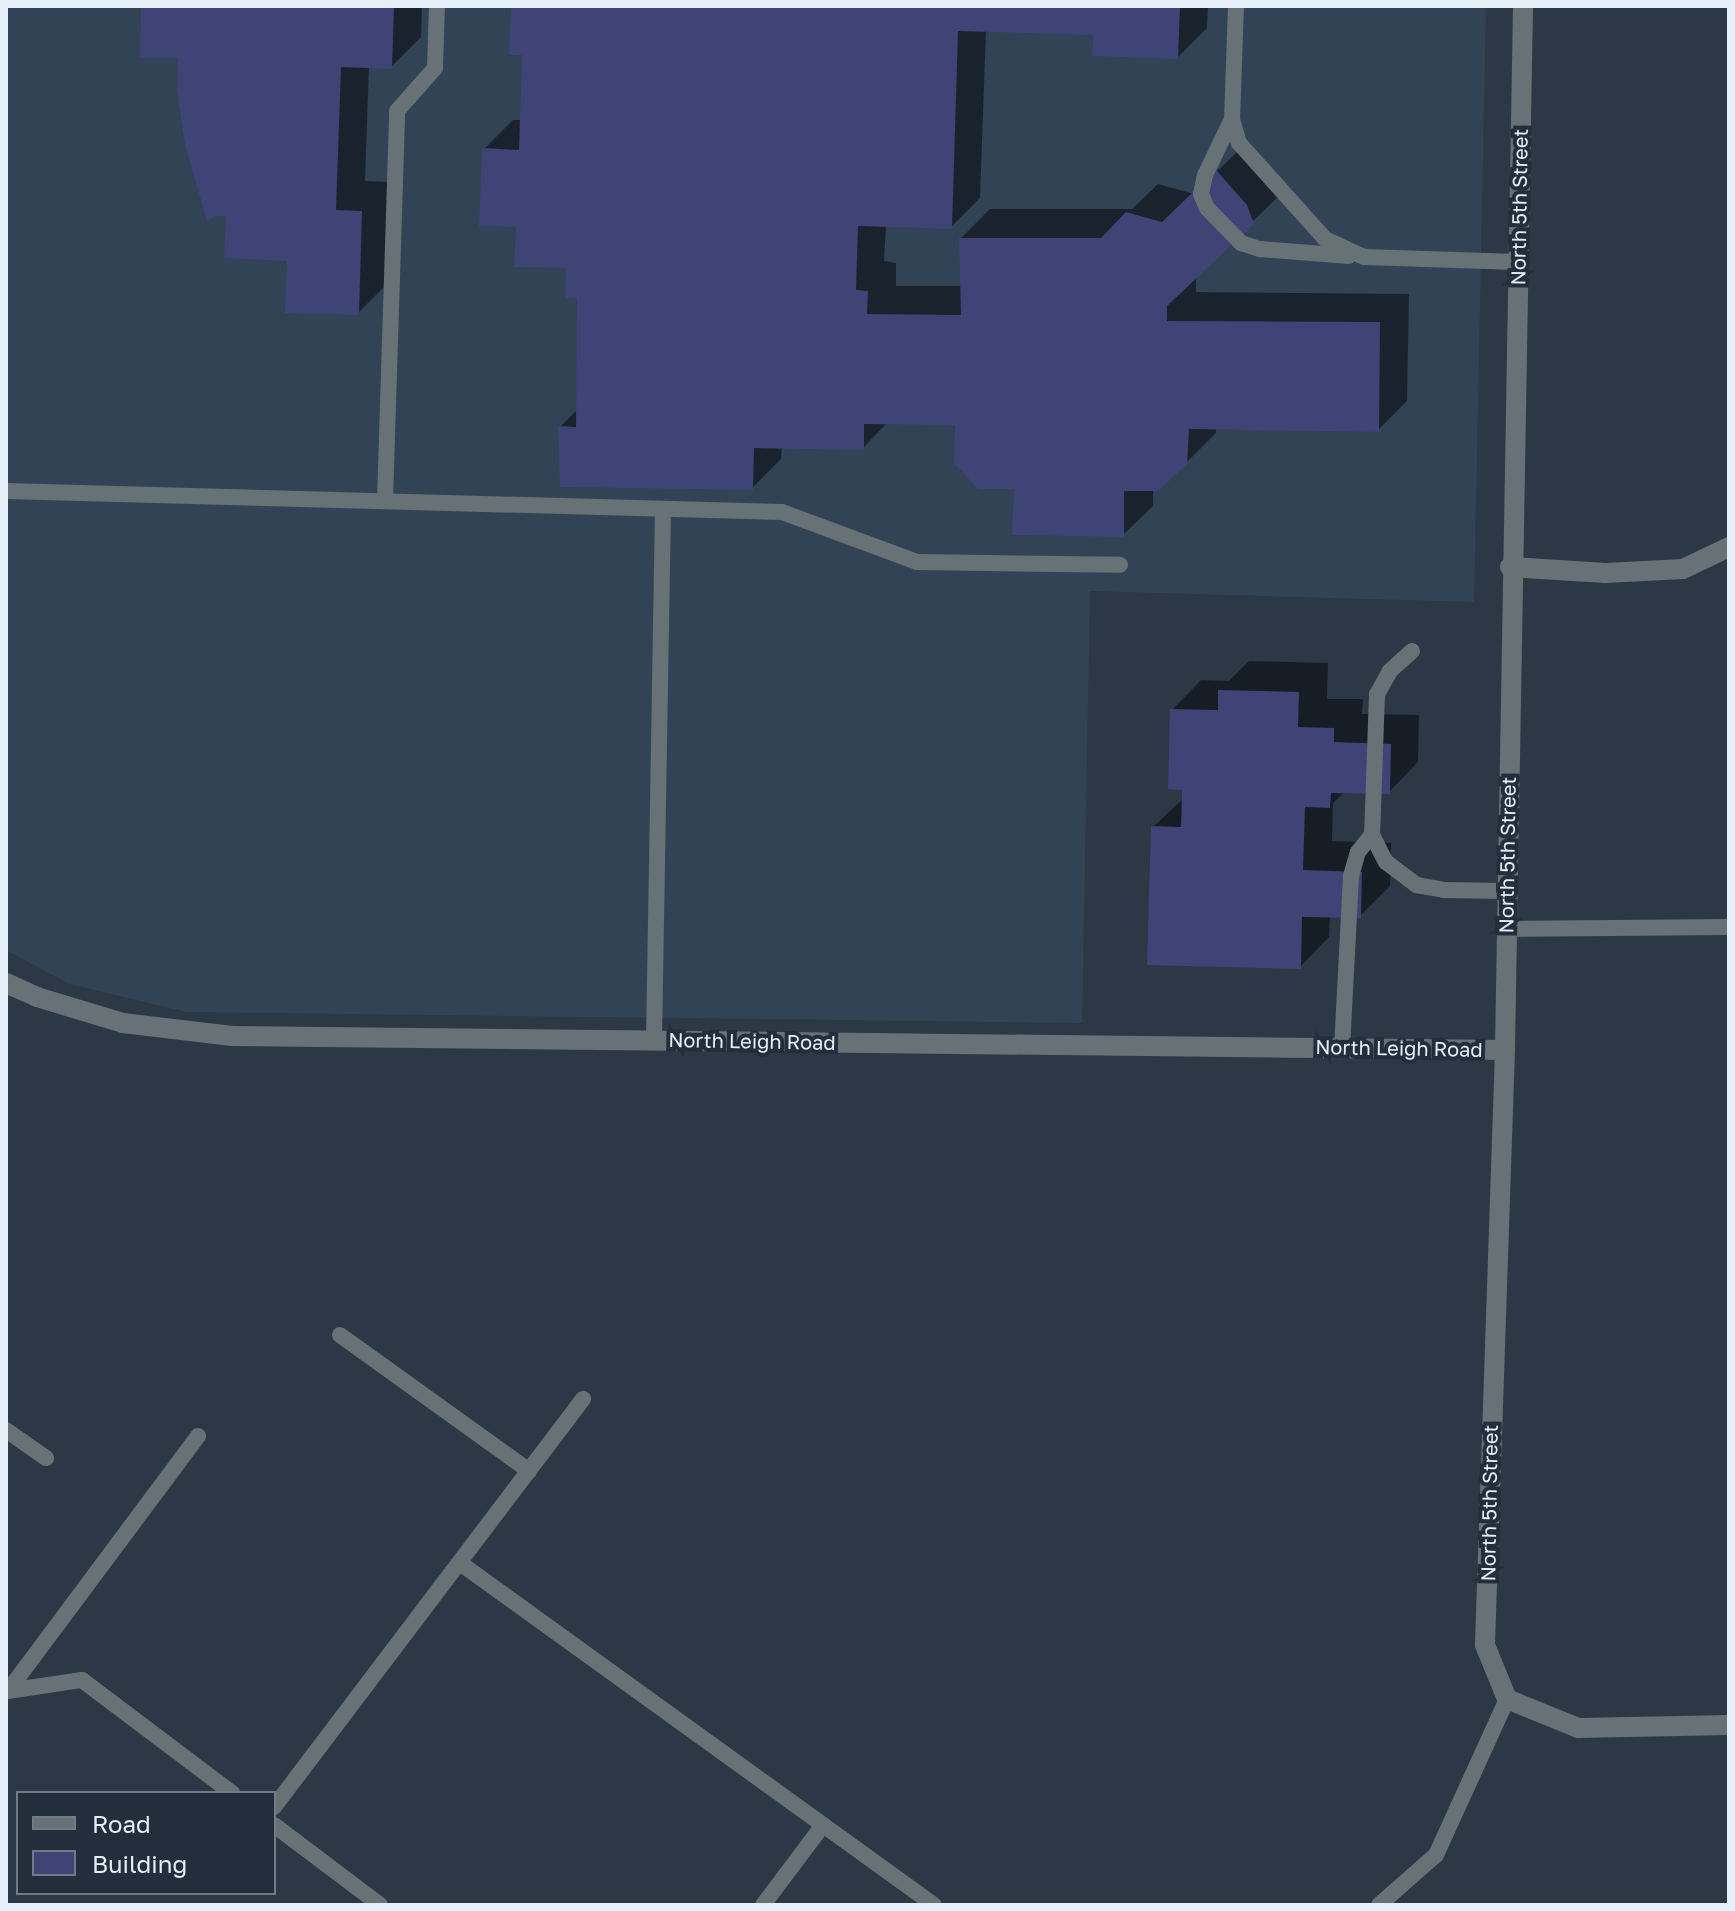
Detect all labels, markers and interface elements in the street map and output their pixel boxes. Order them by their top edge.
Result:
street label: North 5th Street [1506,128,1532,286]
street label: North 5th Street [1494,776,1520,934]
street label: North Leigh Road [668,1028,836,1054]
street label: North Leigh Road [1315,1035,1483,1061]
street label: North 5th Street [1476,1424,1502,1582]
legend [16,1791,276,1895]
text: Road [92,1809,151,1838]
text: Building [92,1849,187,1878]

